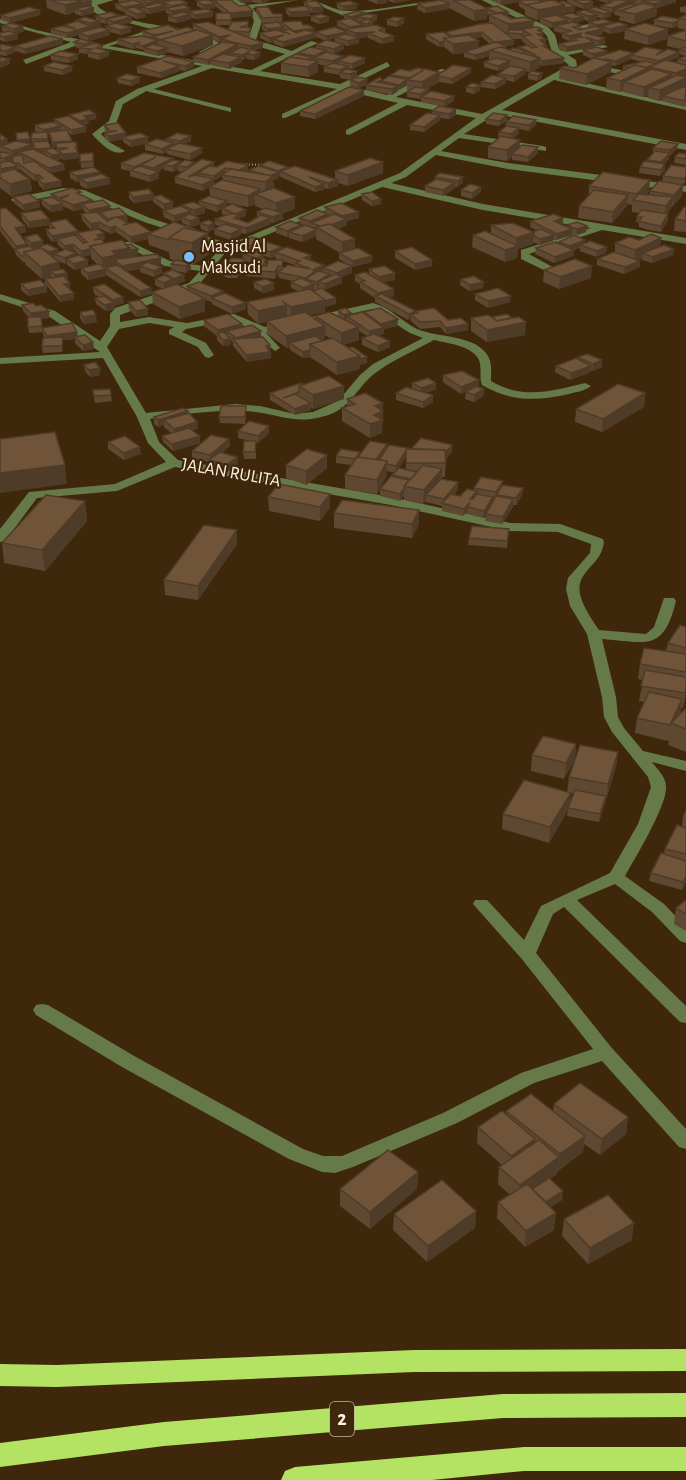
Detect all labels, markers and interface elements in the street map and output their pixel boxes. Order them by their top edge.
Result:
place label: Masjid Al Maksudi [201,238,266,277]
marker: Masjid Al Maksudi [182,250,196,264]
street label: JALAN RULITA [180,455,283,491]
road number: 2 [330,1402,354,1436]

